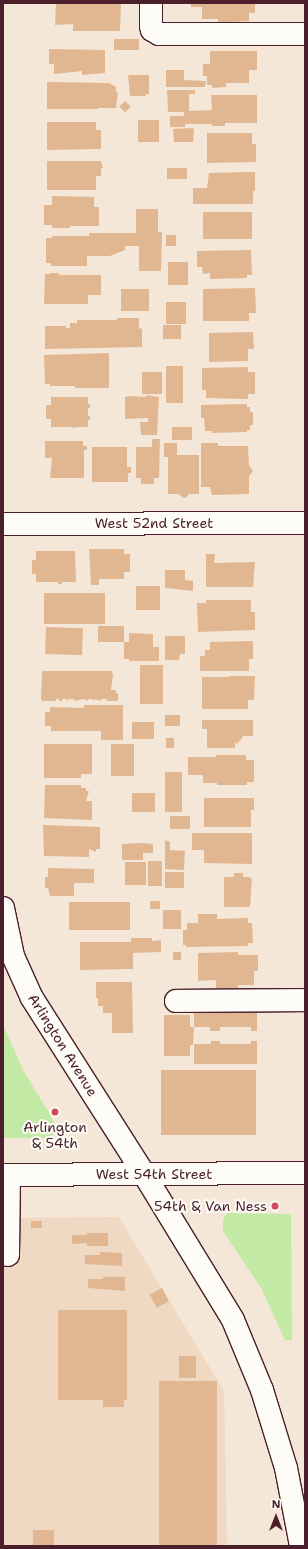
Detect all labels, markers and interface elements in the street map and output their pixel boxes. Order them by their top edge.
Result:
street label: West 52nd Street [95,515,213,531]
street label: Arlington Avenue [25,991,101,1099]
marker: Arlington & 54th [50,1107,60,1117]
place label: Arlington & 54th [23,1119,87,1152]
street label: West 54th Street [96,1166,212,1182]
place label: 54th & Van Ness [154,1198,267,1214]
marker: 54th & Van Ness [270,1201,280,1211]
north arrow [256,1497,296,1537]
text: N [272,1497,280,1512]

